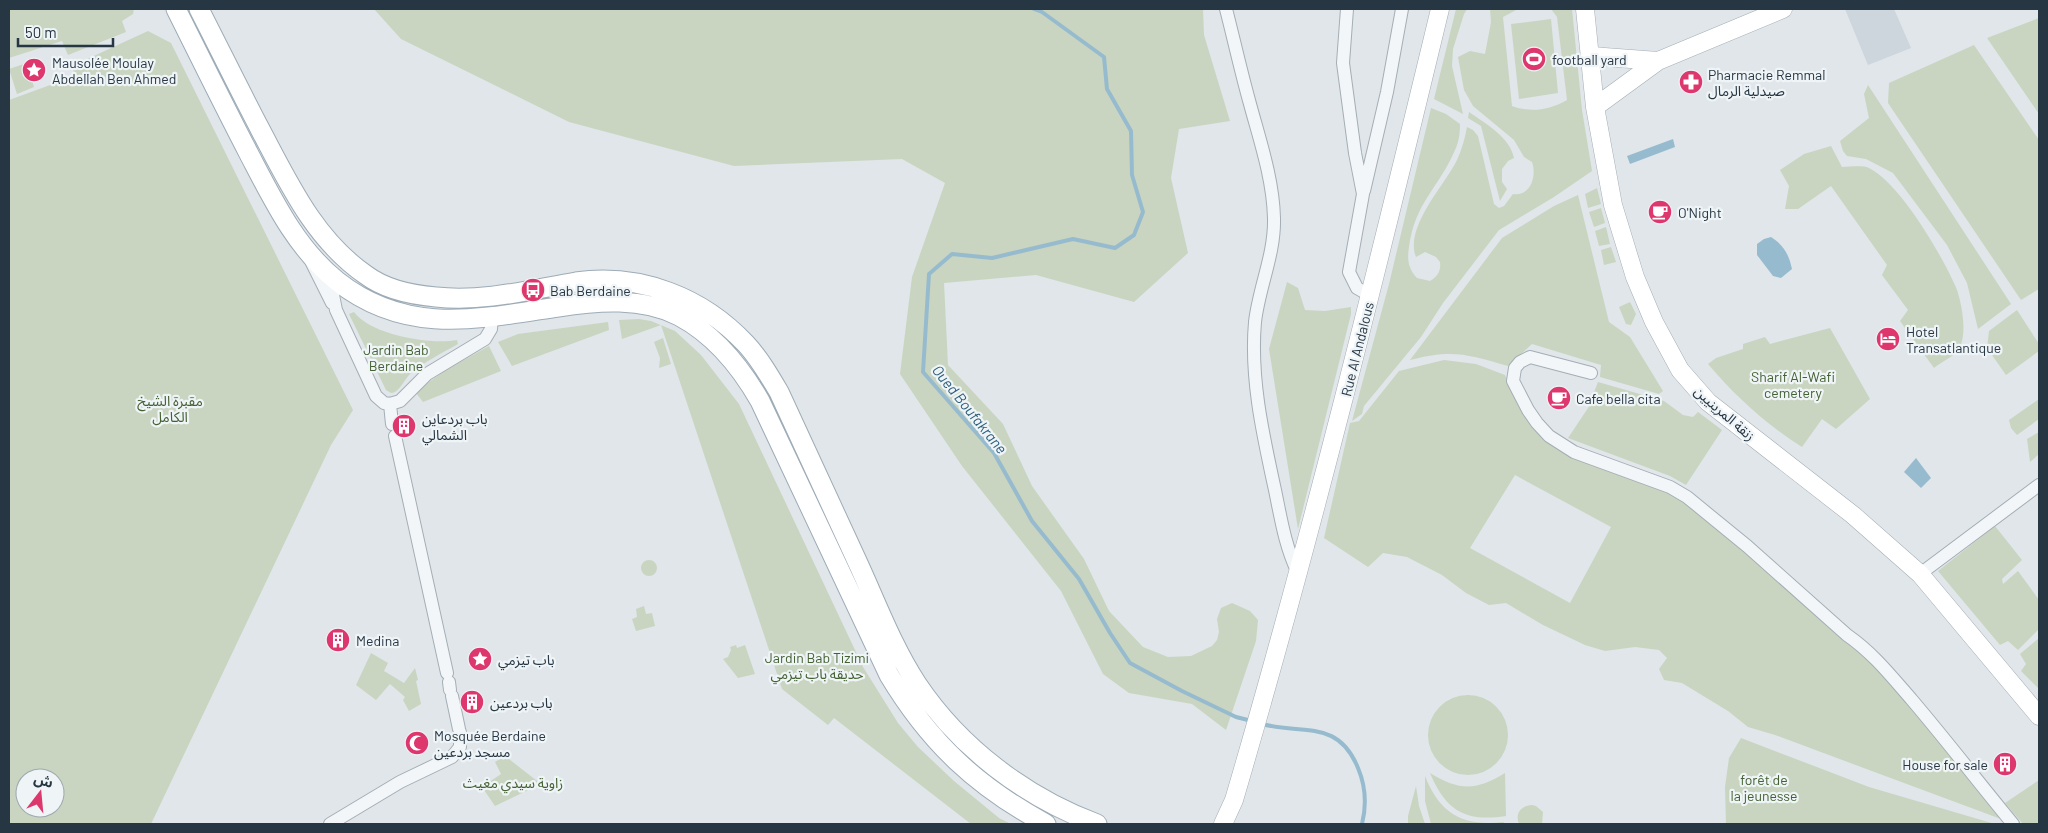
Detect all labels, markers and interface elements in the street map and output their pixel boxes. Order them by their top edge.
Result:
scale bar [18,15,112,47]
text: 50 m [25,23,57,41]
sports icon: football yard [1521,46,1547,72]
place label: football yard [1552,51,1627,68]
place label: Mausolée Moulay Abdellah Ben Ahmed [52,54,176,87]
place icon: Mausolée Moulay Abdellah Ben Ahmed [21,57,47,83]
place label: Pharmacie Remmal صيدلية الرمال [1708,66,1825,100]
pharmacy icon: Pharmacie Remmal صيدلية الرمال [1678,69,1704,95]
cafe icon: O'Night [1647,199,1673,225]
place label: O'Night [1678,204,1722,221]
bus stop icon: Bab Berdaine [520,277,546,303]
place label: Bab Berdaine [550,282,631,299]
street label: Rue Al Andalous [1337,300,1377,398]
place label: Hotel Transatlantique [1906,323,2001,356]
hotel icon: Hotel Transatlantique [1875,326,1901,352]
park label: Jardin Bab Berdaine [363,341,429,374]
water label: Oued Boufakrane [929,361,1011,457]
park label: Sharif Al-Wafi cemetery [1751,368,1835,401]
street label: زنقة المرينيين [1691,382,1759,445]
cafe icon: Cafe bella cita [1546,385,1572,411]
place label: Cafe bella cita [1576,390,1661,407]
park label: مقبرة الشيخ الكامل [137,392,203,426]
place label: باب بردعاين الشمالي [422,410,488,446]
building icon: باب بردعاين الشمالي [391,413,417,439]
building icon: Medina [325,627,351,653]
place label: Medina [356,632,399,649]
place icon: باب تيزمي [467,646,493,672]
park label: Jardin Bab Tizimi حديقة باب تيزمي [765,649,869,685]
place label: باب تيزمي [498,651,555,671]
building icon: باب بردعين [459,689,485,715]
place label: باب بردعين [490,694,553,712]
place label: Mosquée Berdaine مسجد بردعين [434,727,546,761]
mosque icon: Mosquée Berdaine مسجد بردعين [404,730,430,756]
building icon: House for sale [1992,751,2018,777]
place label: House for sale [1902,756,1988,773]
north arrow [15,768,65,818]
text: ش [32,769,55,791]
park label: forêt de la jeunesse [1730,771,1798,804]
park label: زاوية سيدي مغيث [463,774,563,794]

